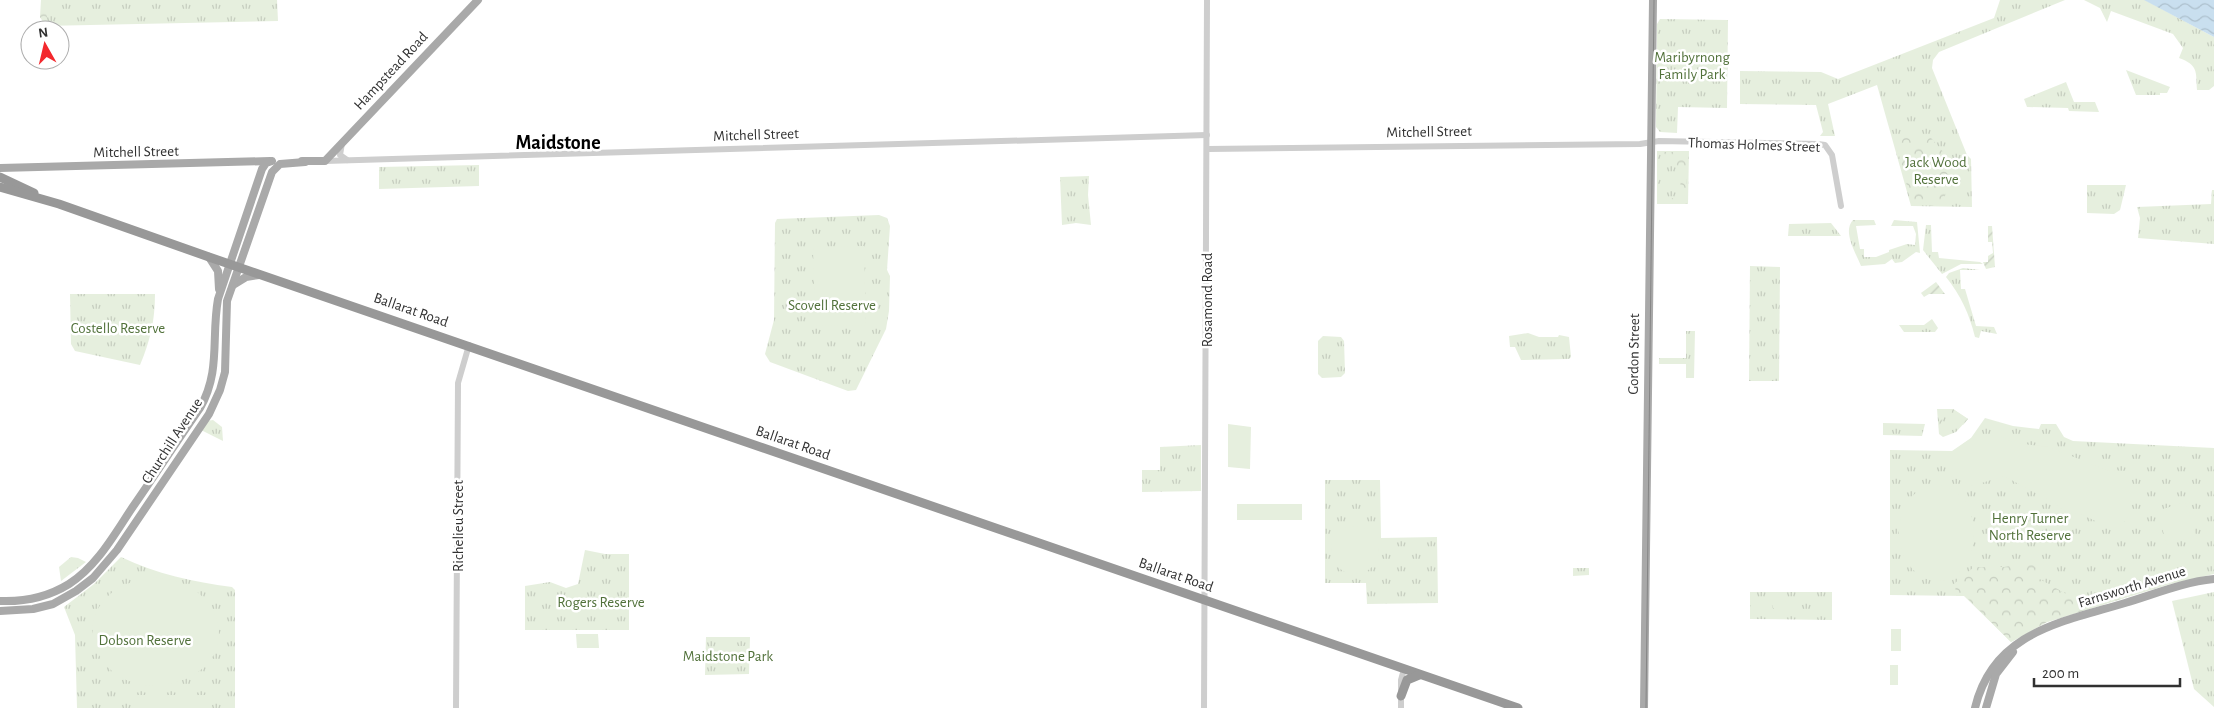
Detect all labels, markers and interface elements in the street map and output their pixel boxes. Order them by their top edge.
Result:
north arrow [20,20,70,70]
text: N [38,26,49,41]
street label: Hampstead Road [351,29,431,113]
park label: Maribyrnong Family Park [1654,50,1731,82]
street label: Mitchell Street [1386,124,1472,140]
street label: Mitchell Street [713,126,799,144]
district label: Maidstone [515,133,601,153]
street label: Thomas Holmes Street [1688,135,1821,155]
street label: Mitchell Street [93,144,179,160]
park label: Jack Wood Reserve [1905,155,1967,187]
street label: Rosamond Road [1200,253,1215,347]
street label: Ballarat Road [372,290,450,330]
park label: Scovell Reserve [788,298,876,313]
street label: Gordon Street [1626,313,1642,395]
park label: Costello Reserve [71,321,165,336]
street label: Churchill Avenue [139,395,205,486]
street label: Ballarat Road [754,423,832,463]
street label: Richelieu Street [451,480,466,572]
park label: Henry Turner North Reserve [1989,511,2071,543]
street label: Ballarat Road [1137,555,1215,595]
street label: Farnsworth Avenue [2076,563,2188,611]
park label: Rogers Reserve [557,595,645,610]
park label: Dobson Reserve [99,633,192,648]
park label: Maidstone Park [683,649,773,664]
scale bar [2034,656,2180,688]
text: 200 m [2042,666,2079,681]

